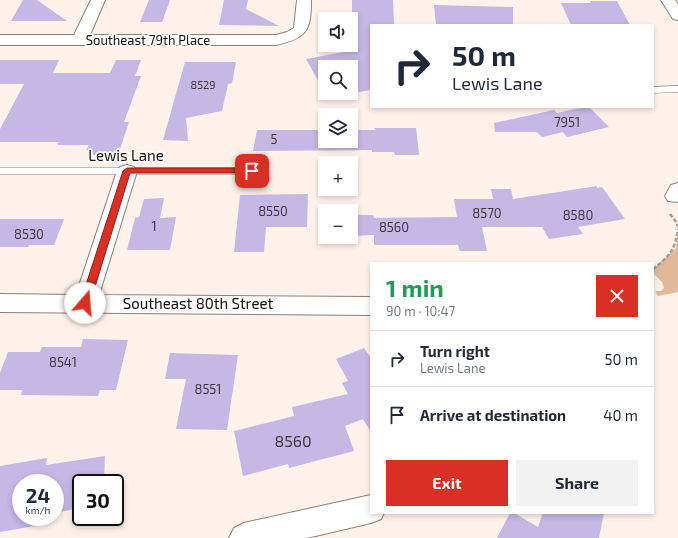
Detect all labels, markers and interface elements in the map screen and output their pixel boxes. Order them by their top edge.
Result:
map controls [318,12,358,244]
button: sound [318,12,358,52]
street label: Southeast 79th Place [86,32,210,48]
text: 50 m [452,38,516,72]
icon: right [386,40,438,92]
button: search [318,60,358,100]
text: Lewis Lane [452,72,543,94]
house number: 8529 [190,78,216,91]
button: layers [318,108,358,148]
house number: 7951 [554,114,580,130]
house number: 5 [271,131,278,147]
street label: Lewis Lane [88,146,164,164]
pin [235,154,269,188]
button: + [318,156,358,196]
icon: arrive [241,160,263,182]
house number: 8550 [258,203,288,219]
button: − [318,204,358,244]
house number: 8570 [472,205,502,221]
house number: 8580 [563,207,593,223]
house number: 1 [151,218,157,234]
house number: 8560 [379,219,409,235]
house number: 8530 [14,226,44,242]
text: 1 min [386,273,444,302]
button: close [596,275,638,317]
position arrow [64,282,106,324]
street label: Southeast 80th Street [123,294,274,312]
text: 90 m · 10:47 [386,303,455,319]
text: Turn right [420,342,490,360]
icon: right [386,348,408,370]
text: 50 m [604,350,638,368]
house number: 8541 [49,354,77,370]
text: Lewis Lane [420,360,485,376]
house number: 8551 [194,381,222,397]
icon: arrive [386,404,408,426]
text: Arrive at destination [420,406,566,424]
text: 40 m [603,406,638,424]
house number: 8560 [274,431,312,450]
button: Exit [386,460,508,506]
button: Share [516,460,638,506]
speed limit sign: 30 [72,474,124,526]
text: 24 [26,483,50,507]
text: km/h [26,504,50,516]

